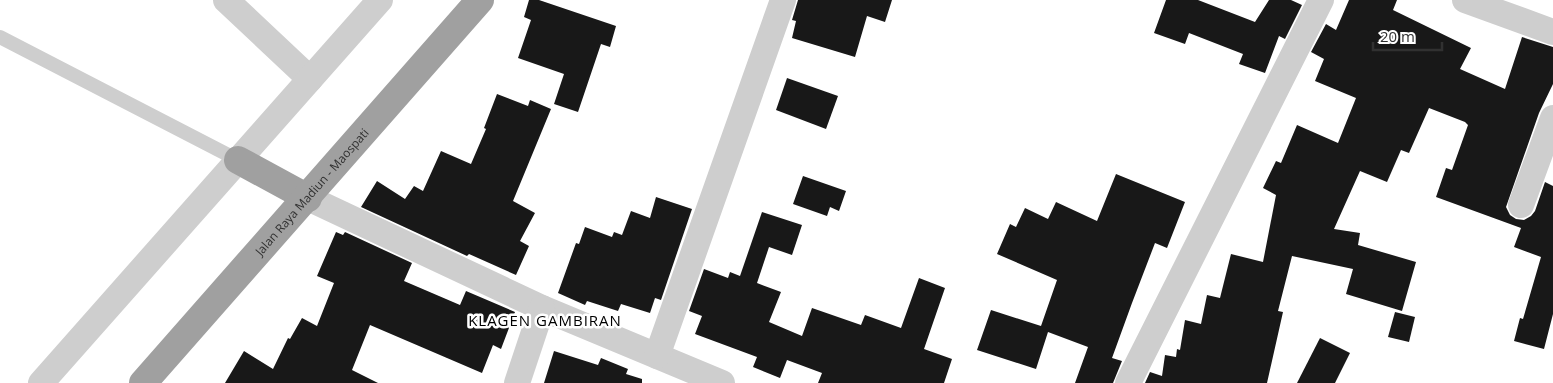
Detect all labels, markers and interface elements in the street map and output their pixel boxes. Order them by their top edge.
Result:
scale bar [1373,20,1442,52]
text: 20 m [1380,26,1415,46]
street label: Jalan Raya Madiun - Maospati [250,124,372,260]
district label: KLAGEN GAMBIRAN [468,310,622,330]

